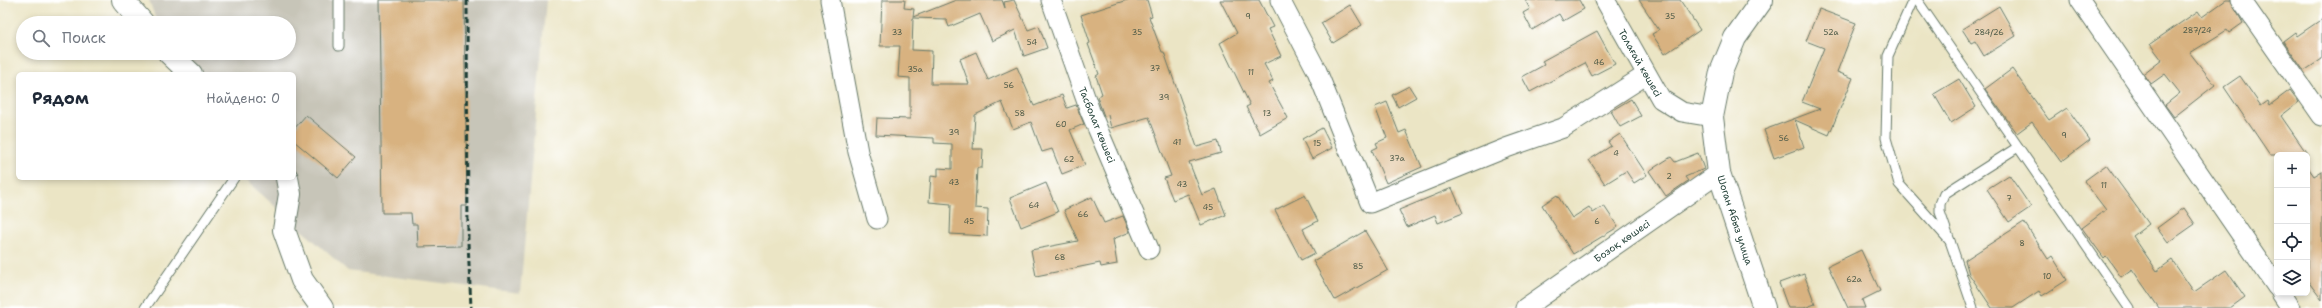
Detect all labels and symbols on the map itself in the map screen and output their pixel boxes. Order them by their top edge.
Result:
house number: 9 [1245,11,1251,22]
house number: 35 [1665,11,1675,22]
house number: 287/24 [2182,25,2212,36]
house number: 33 [892,27,902,38]
house number: 35 [1132,27,1142,38]
street label: Толағай көшесі [1615,27,1665,99]
house number: 52а [1823,27,1839,38]
house number: 284/26 [1974,27,2004,38]
house number: 54 [1027,37,1038,48]
house number: 46 [1593,57,1605,68]
house number: 37 [1150,63,1161,74]
house number: 35а [907,64,923,75]
house number: 11 [1248,67,1254,78]
house number: 56 [1004,80,1015,91]
street label: Тасболат көшесі [1076,85,1118,165]
house number: 39 [1159,92,1169,103]
house number: 58 [1015,108,1025,119]
house number: 13 [1263,108,1271,119]
house number: 60 [1056,119,1067,130]
house number: 39 [949,127,959,138]
house number: 9 [2061,130,2067,141]
house number: 56 [1779,133,1790,144]
house number: 41 [1173,137,1181,148]
house number: 15 [1313,138,1321,149]
house number: 4 [1613,148,1619,159]
house number: 37а [1389,153,1405,164]
house number: 62 [1064,154,1075,165]
house number: 2 [1666,171,1672,182]
street label: Шоган Абыз улица [1714,173,1756,267]
house number: 43 [949,177,959,188]
house number: 43 [1177,179,1187,190]
house number: 11 [2101,180,2107,191]
house number: 7 [2006,193,2012,204]
house number: 64 [1029,200,1040,211]
house number: 45 [1203,202,1213,213]
house number: 66 [1078,209,1089,220]
house number: 45 [964,216,974,227]
house number: 6 [1594,216,1600,227]
street label: Бозоқ көшесі [1591,217,1653,265]
house number: 8 [2019,238,2025,249]
house number: 68 [1055,252,1065,263]
house number: 85 [1353,261,1363,272]
house number: 10 [2043,271,2051,282]
house number: 62а [1846,274,1862,285]

